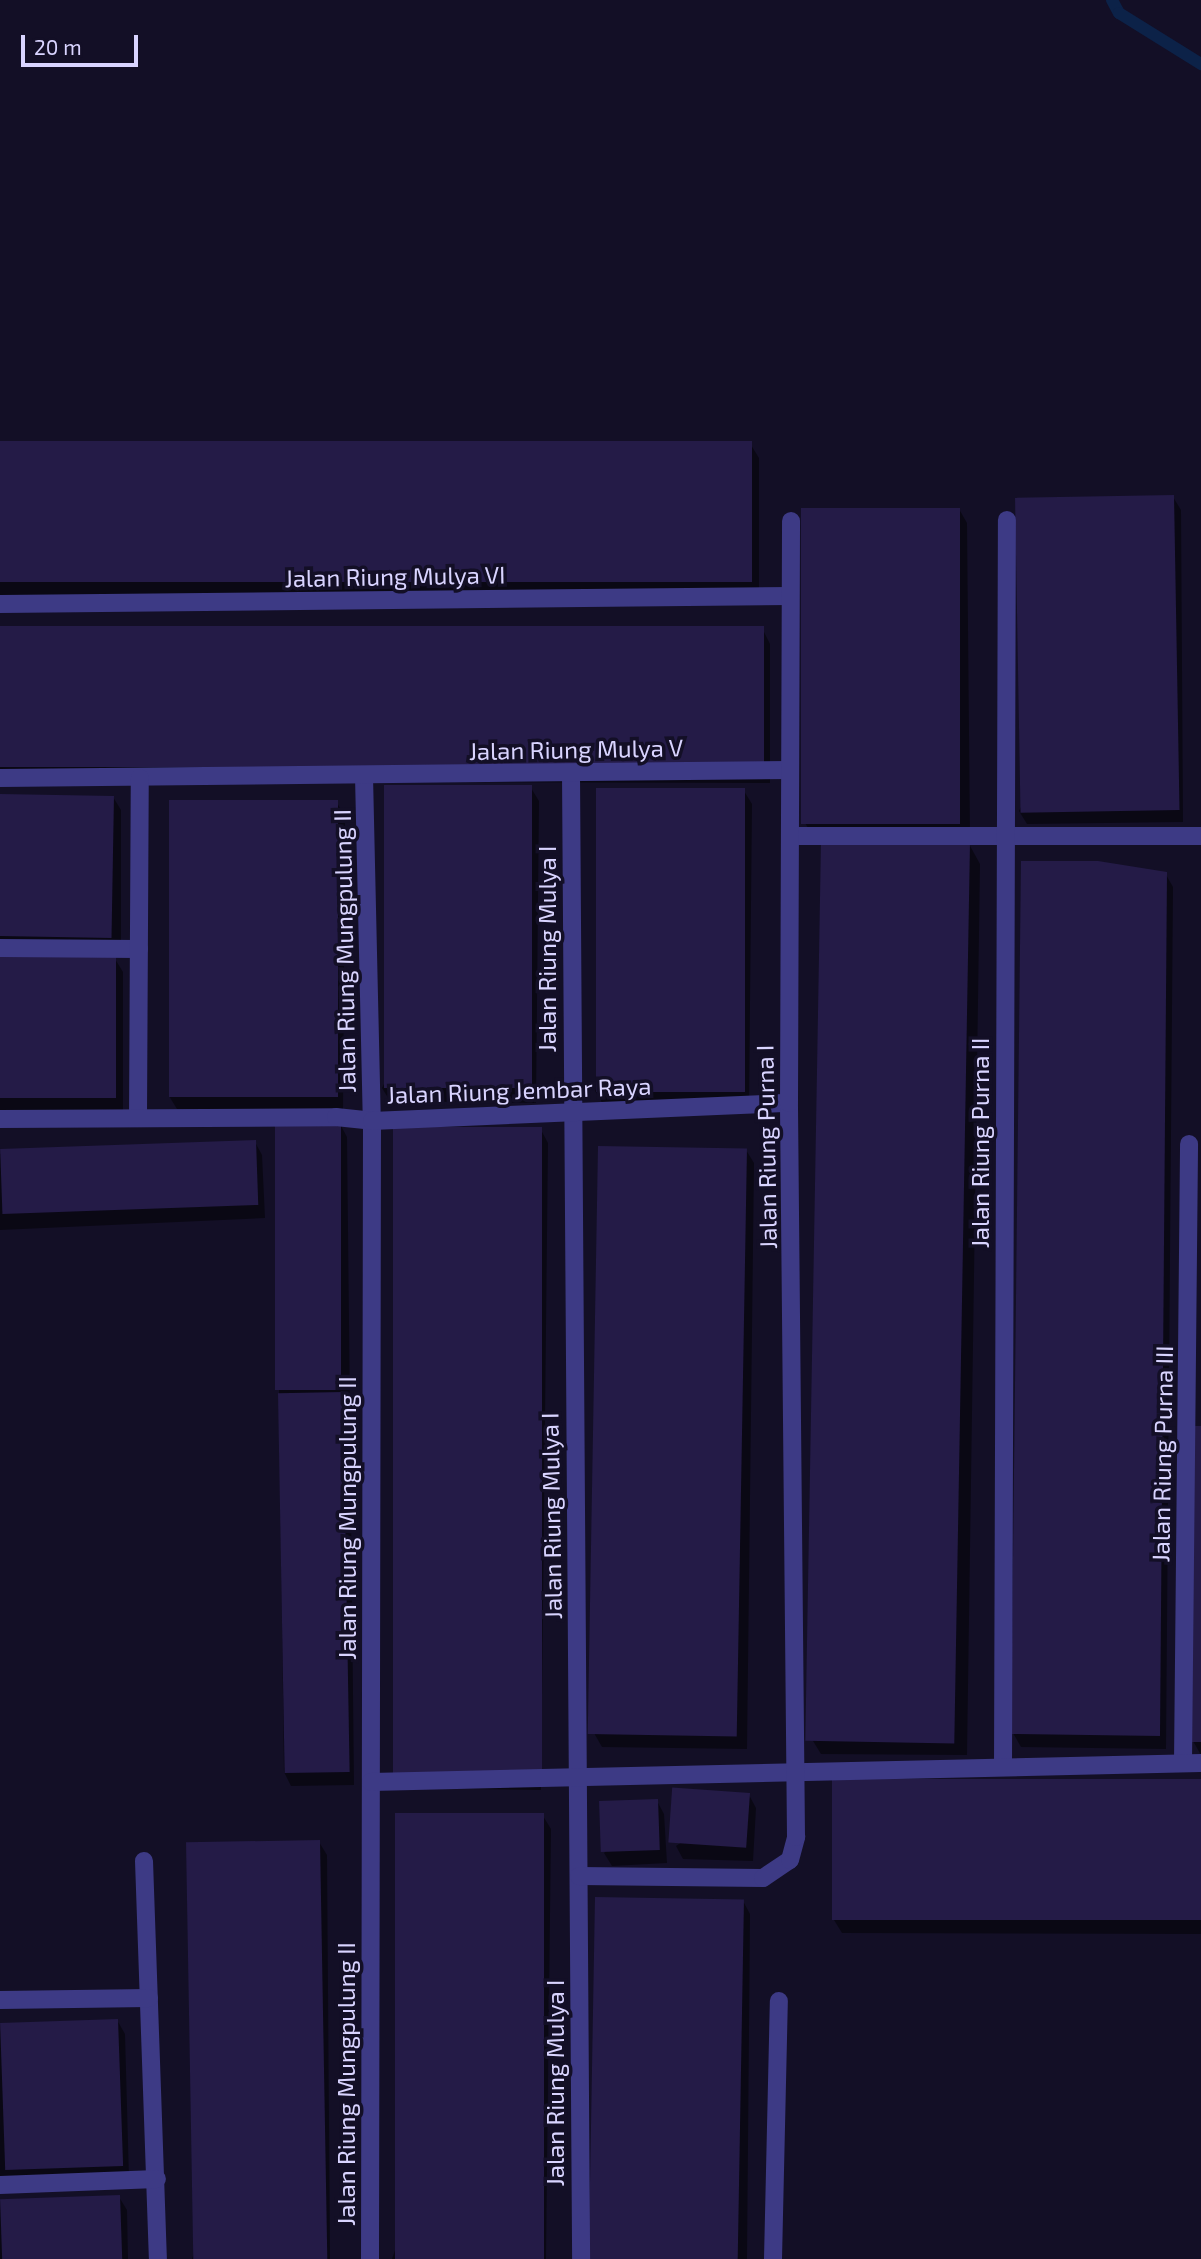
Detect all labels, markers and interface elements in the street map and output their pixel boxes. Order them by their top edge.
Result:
scale bar [24,21,142,65]
text: 20 m [34,34,82,59]
street label: Jalan Riung Mulya VI [284,560,506,592]
street label: Jalan Riung Mulya V [468,733,684,765]
street label: Jalan Riung Mungpulung II [327,809,361,1093]
street label: Jalan Riung Mulya I [533,846,561,1052]
street label: Jalan Riung Purna II [966,1038,994,1248]
street label: Jalan Riung Purna I [750,1045,782,1249]
street label: Jalan Riung Jembar Raya [386,1071,652,1109]
street label: Jalan Riung Purna III [1146,1345,1178,1563]
street label: Jalan Riung Mungpulung II [333,1376,361,1660]
street label: Jalan Riung Mulya I [535,1412,567,1620]
street label: Jalan Riung Mungpulung II [332,1942,360,2226]
street label: Jalan Riung Mulya I [541,1980,569,2186]

